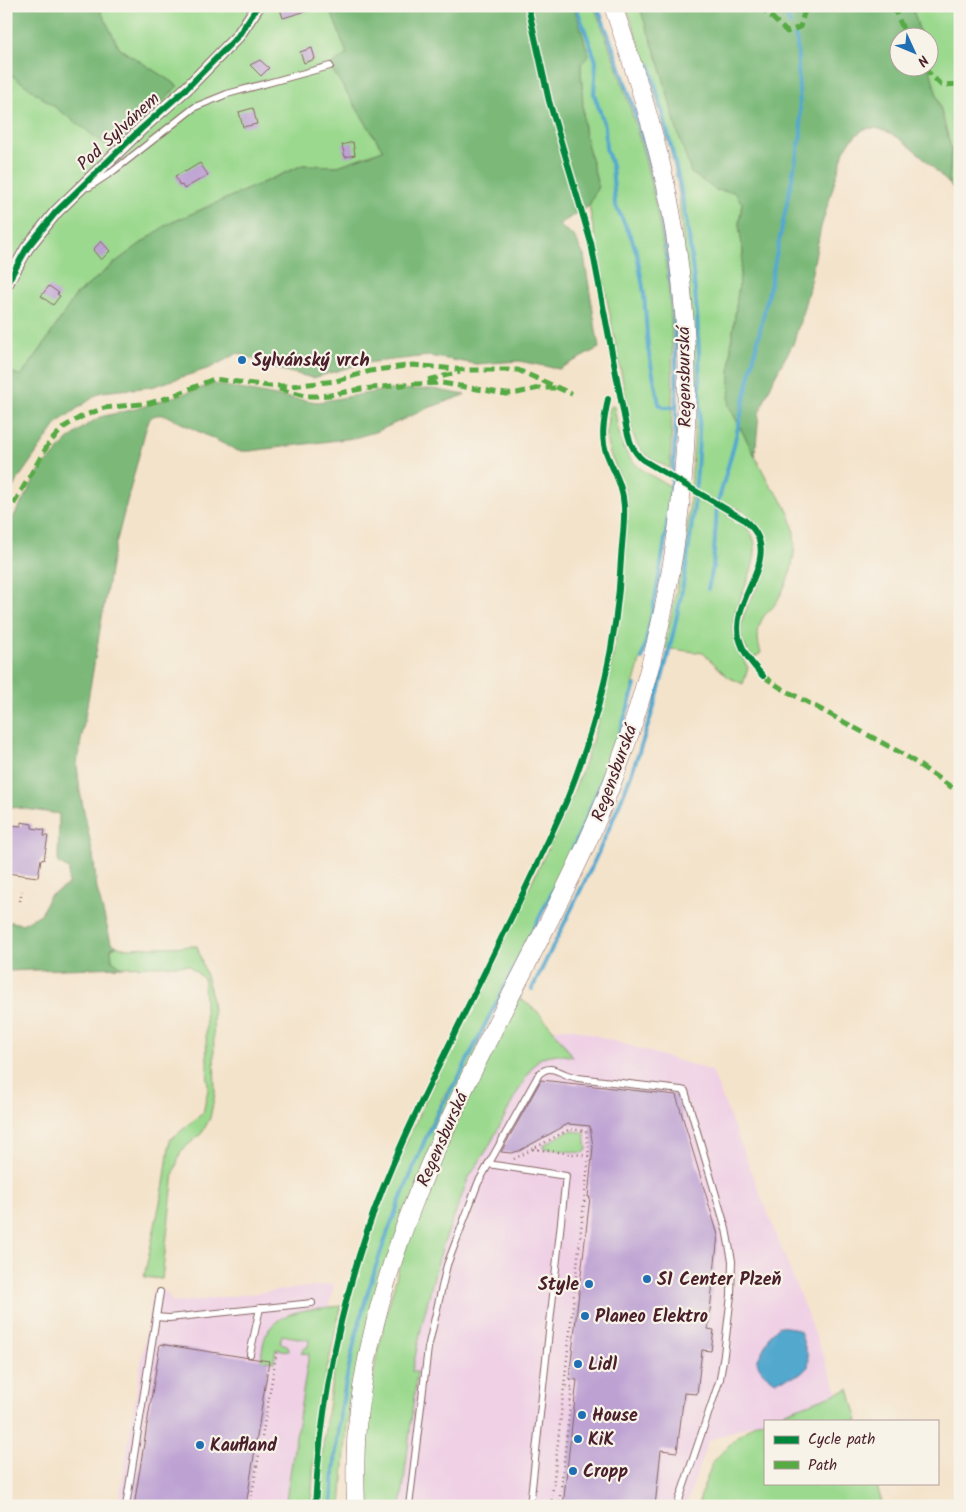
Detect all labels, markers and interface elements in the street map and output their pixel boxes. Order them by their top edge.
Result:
north arrow [888,28,938,78]
text: N [912,50,934,71]
street label: Pod Sylvánem [71,86,167,178]
street label: Regensburská [670,325,701,428]
place label: Sylvánský vrch [252,347,370,376]
marker: Sylvánský vrch [236,354,248,366]
street label: Regensburská [584,720,647,826]
street label: Regensburská [410,1086,478,1192]
place label: S1 Center Plzeň [657,1266,782,1295]
place label: Style [538,1271,579,1300]
marker: S1 Center Plzeň [641,1273,653,1285]
marker: Style [583,1278,595,1290]
place label: Planeo Elektro [595,1303,708,1332]
marker: Planeo Elektro [579,1310,591,1322]
place label: Lidl [588,1351,617,1380]
marker: Lidl [572,1358,584,1370]
place label: House [592,1402,638,1431]
marker: House [576,1409,588,1421]
legend [764,1420,938,1484]
place label: KiK [588,1426,615,1455]
text: Cycle path [808,1428,875,1452]
place label: Kaufland [210,1432,277,1461]
marker: KiK [572,1433,584,1445]
marker: Kaufland [194,1439,206,1451]
text: Path [808,1454,837,1478]
place label: Cropp [583,1458,629,1487]
marker: Cropp [567,1465,579,1477]

